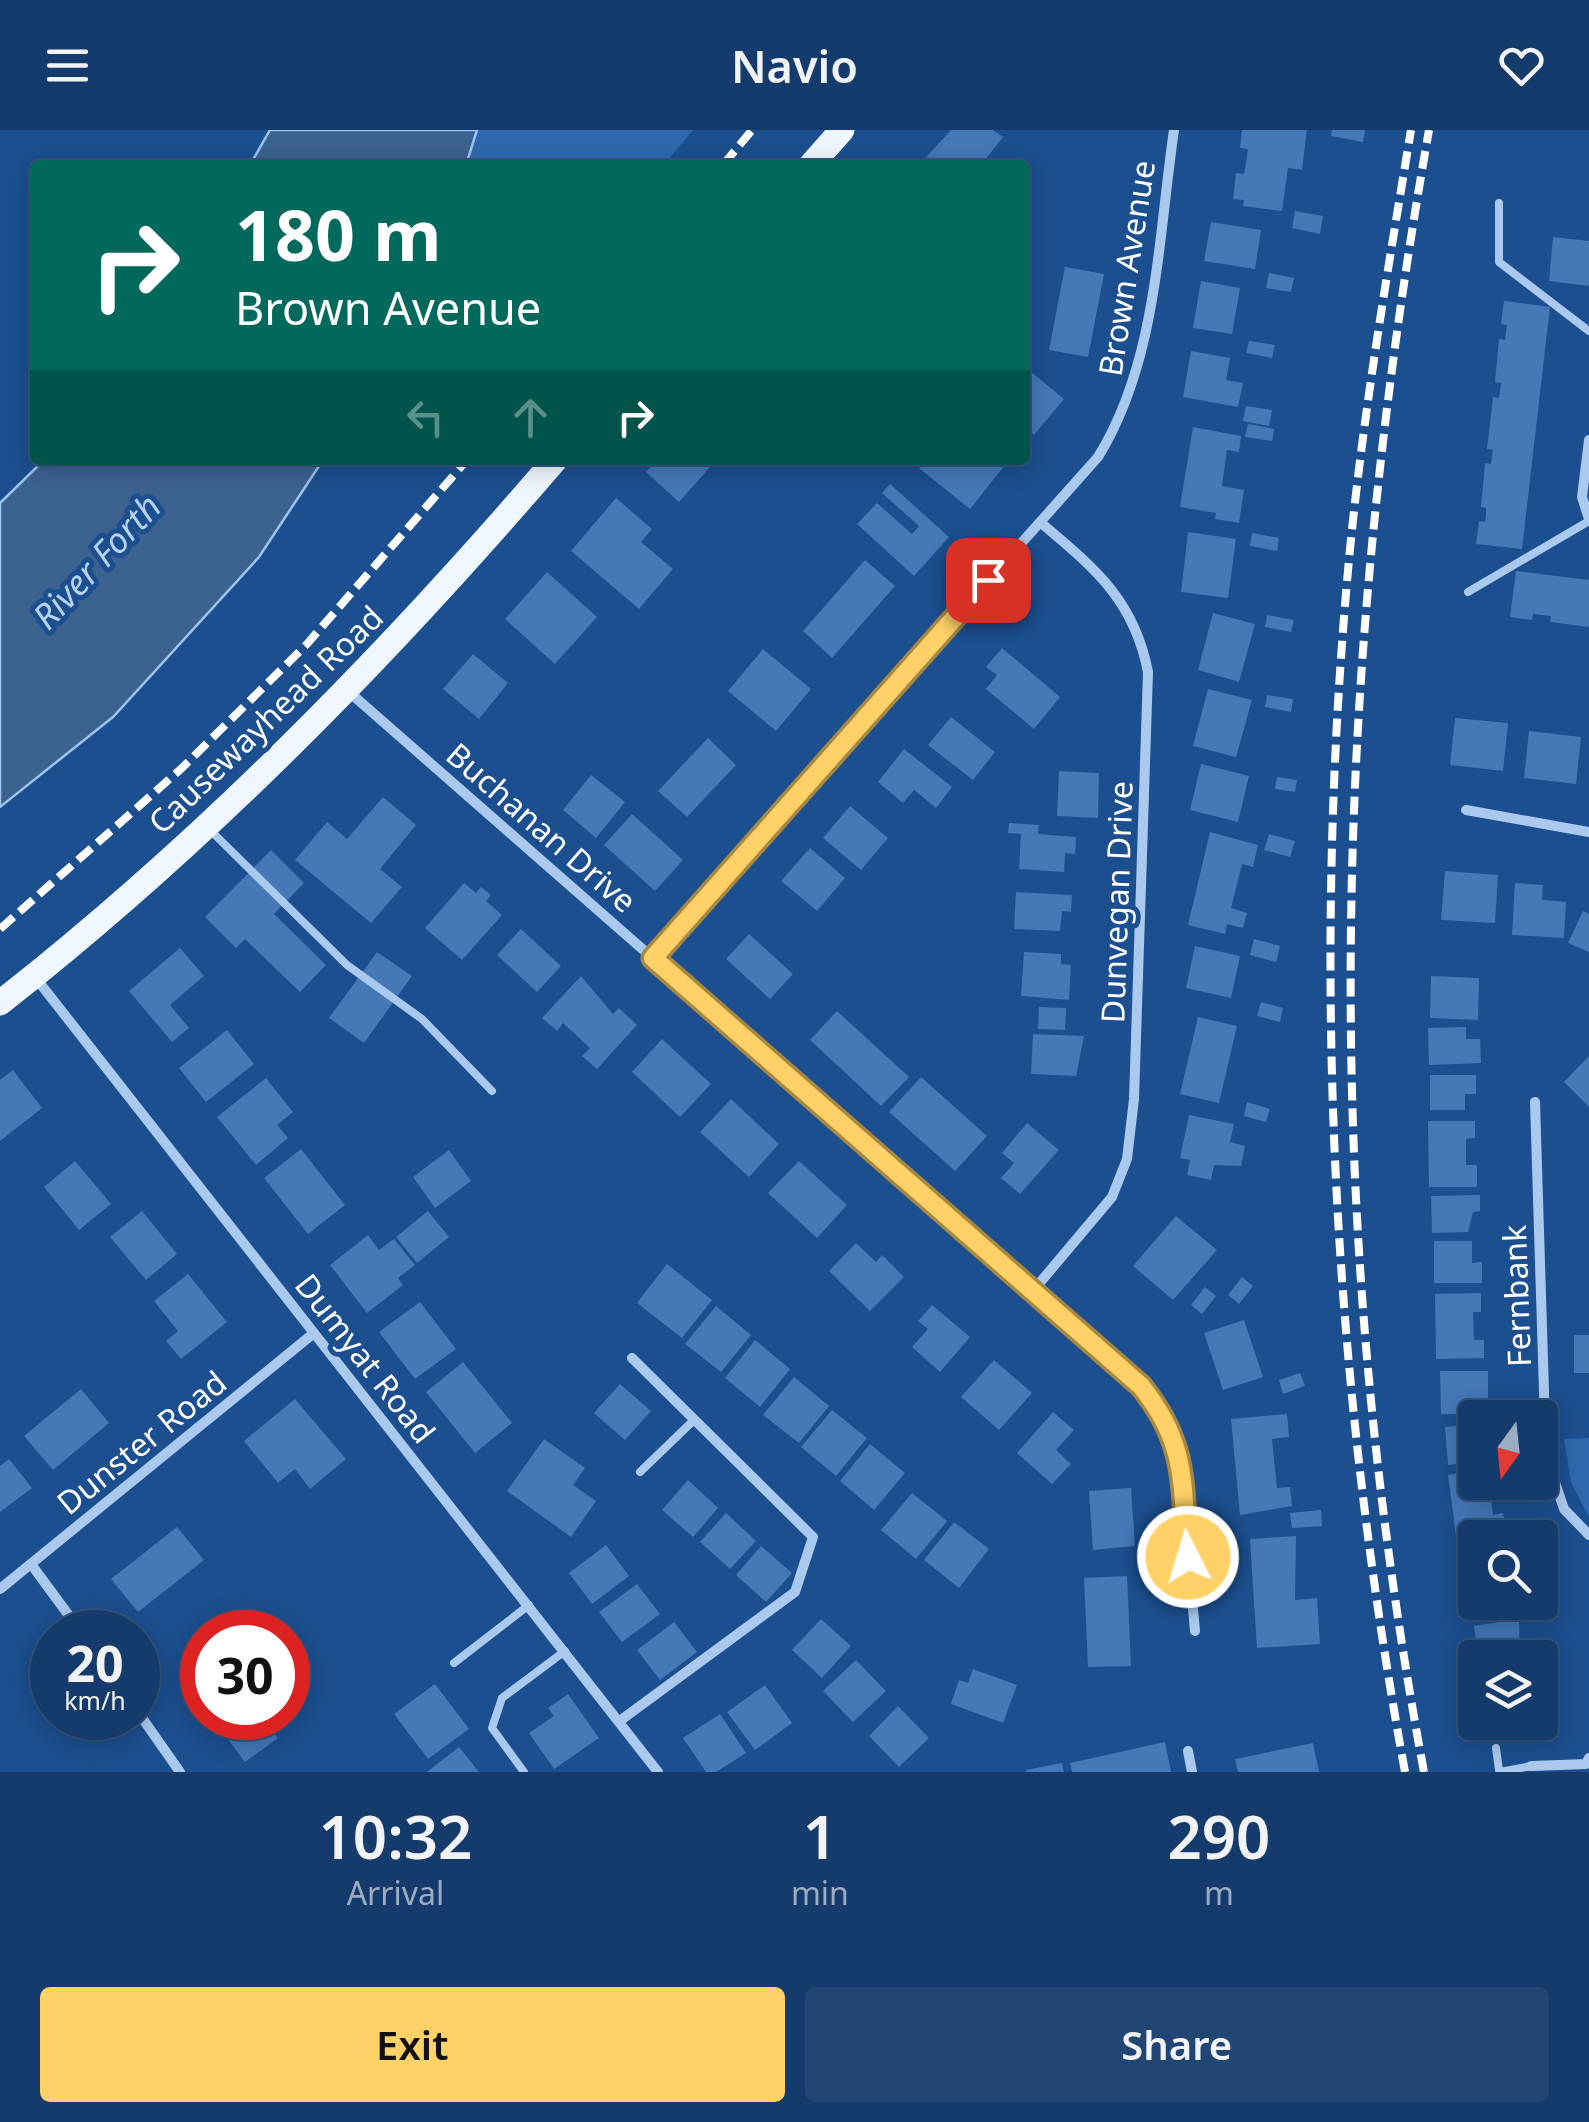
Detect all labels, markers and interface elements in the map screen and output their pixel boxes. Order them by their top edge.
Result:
text: Navio [731,35,858,96]
icon: menu [40,38,95,93]
icon: heart [1494,38,1549,93]
street label: Brown Avenue [1088,157,1164,379]
text: 180 m [235,186,442,282]
icon: right [70,200,200,330]
text: Brown Avenue [235,277,541,338]
icon: left [398,390,453,445]
icon: ahead [503,390,558,445]
icon: right [608,390,663,445]
water label: River Forth [21,483,171,639]
pin [946,538,1031,623]
icon: arrive [961,553,1016,608]
street label: Causewayhead Road [138,596,392,842]
street label: Buchanan Drive [438,732,646,922]
street label: Dunvegan Drive [1090,780,1142,1024]
street label: Fernbank [1492,1224,1540,1368]
street label: Dumyat Road [286,1264,446,1452]
street label: Dunster Road [47,1360,235,1524]
north arrow [1458,1400,1558,1500]
map controls [1458,1400,1558,1740]
position arrow [1136,1505,1240,1609]
button: search [1458,1520,1558,1620]
speed limit sign: 30 [180,1610,310,1740]
text: 20 [66,1629,124,1697]
button: layers [1458,1640,1558,1740]
text: km/h [64,1683,126,1717]
text: 10:32 [319,1795,472,1877]
text: 1 [803,1795,837,1877]
text: 290 [1167,1795,1270,1877]
text: Arrival [347,1871,444,1914]
text: min [791,1871,849,1914]
text: m [1204,1871,1234,1914]
button: Exit [40,1987,785,2102]
button: Share [805,1987,1549,2102]

